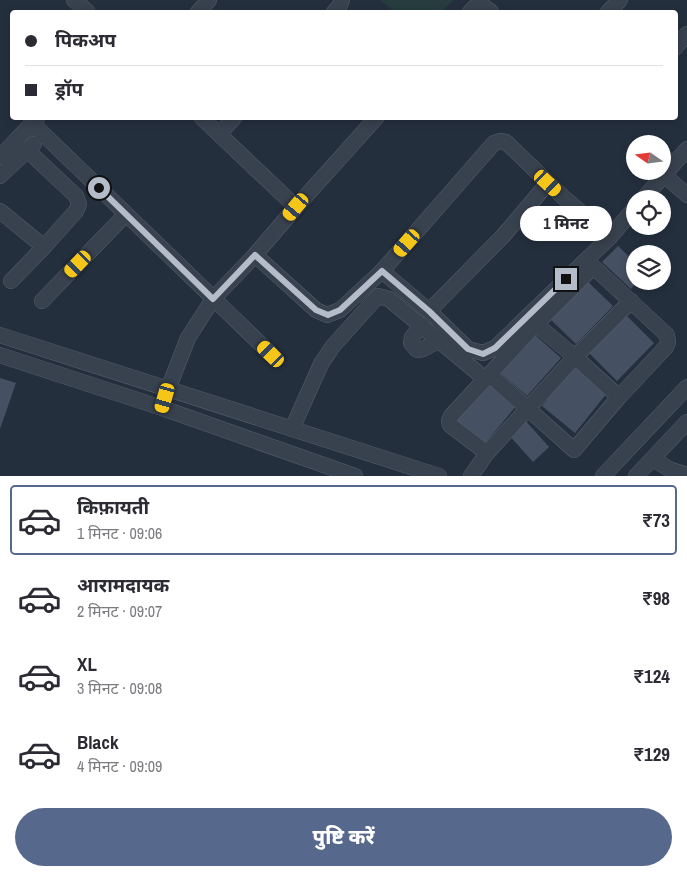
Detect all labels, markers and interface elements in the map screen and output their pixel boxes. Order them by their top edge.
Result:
text: पिकअप [55,27,116,53]
text: ड्रॉप [55,76,83,102]
north arrow [626,135,671,180]
map controls [626,135,671,290]
car [531,167,564,199]
route start [88,177,110,199]
button: locate [626,190,671,235]
car [280,191,311,223]
callout: 1 मिनट [520,206,612,242]
text: 1 मिनट [543,212,589,234]
car [391,227,422,259]
button: layers [626,245,671,290]
car [62,248,93,280]
route end [555,268,577,290]
car [254,338,287,370]
car [153,382,176,414]
text: किफ़ायती [77,494,149,520]
icon: car [17,498,62,543]
text: ₹73 [642,507,670,533]
text: 1 मिनट · 09:06 [77,522,162,544]
text: आरामदायक [77,572,169,598]
icon: car [17,576,62,621]
text: ₹98 [642,585,670,611]
text: 2 मिनट · 09:07 [77,600,162,622]
text: XL [77,651,97,677]
icon: car [17,654,62,699]
text: ₹124 [633,663,670,689]
text: 3 मिनट · 09:08 [77,677,162,699]
text: Black [77,729,119,755]
icon: car [17,732,62,777]
text: ₹129 [633,741,670,767]
text: 4 मिनट · 09:09 [77,755,162,777]
button: पुष्टि करें [15,808,672,866]

